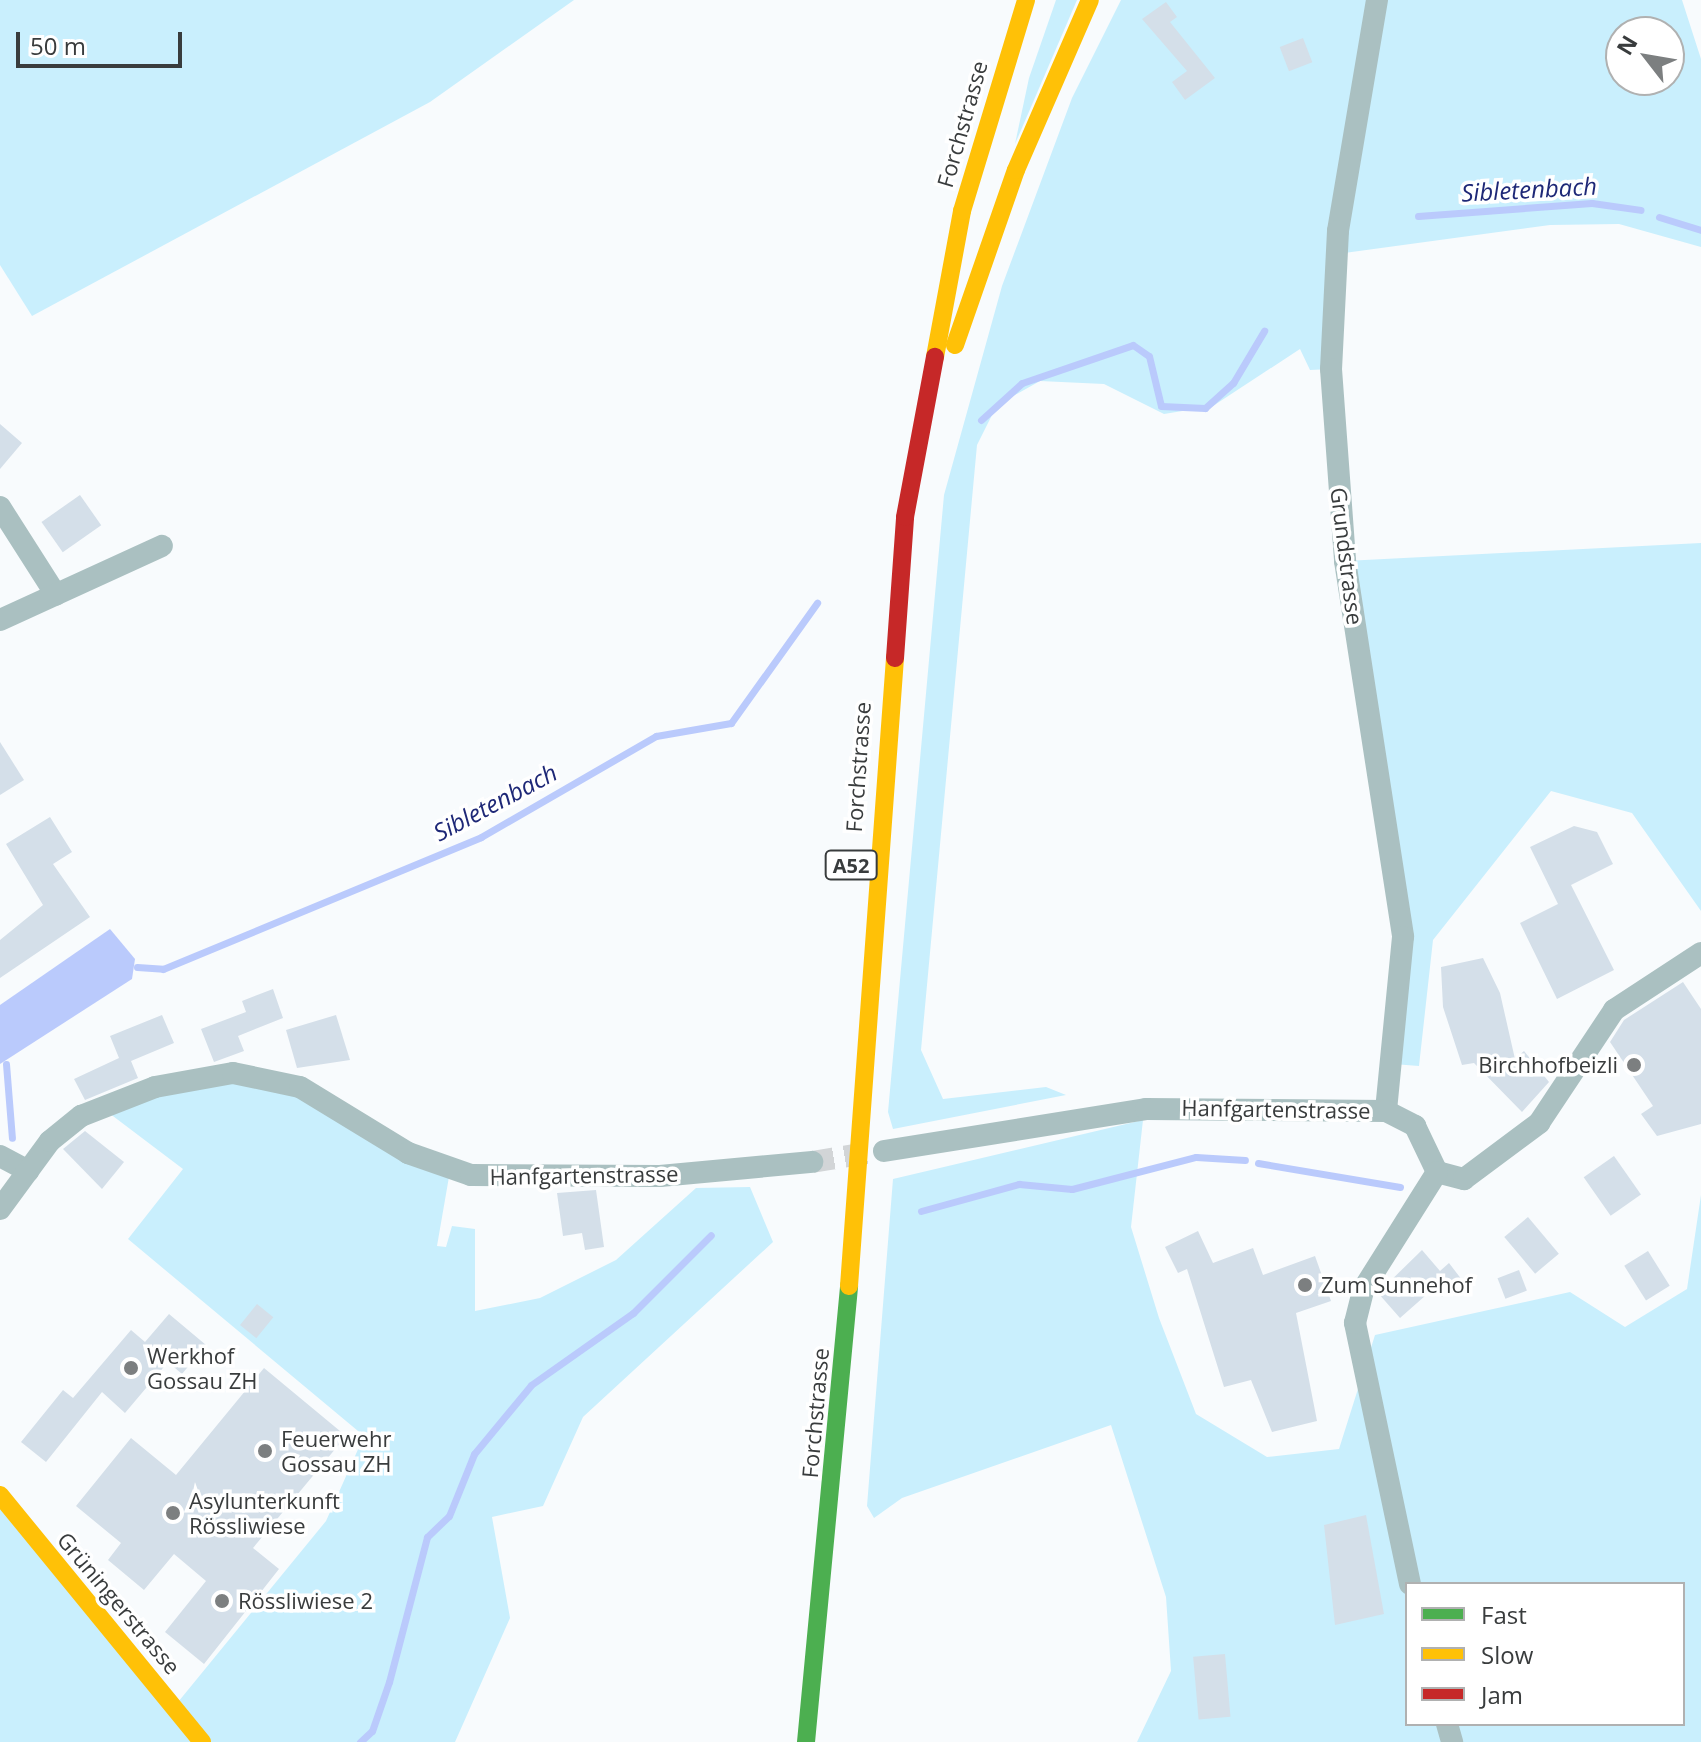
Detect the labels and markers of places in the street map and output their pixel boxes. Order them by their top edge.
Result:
place label: Birchhofbeizli [1478,1052,1618,1078]
marker: Birchhofbeizli [1625,1056,1643,1074]
place label: Zum Sunnehof [1321,1272,1472,1298]
marker: Zum Sunnehof [1296,1276,1314,1294]
place label: Werkhof Gossau ZH [147,1342,257,1394]
marker: Werkhof Gossau ZH [122,1359,140,1377]
place label: Feuerwehr Gossau ZH [281,1425,391,1476]
marker: Feuerwehr Gossau ZH [256,1442,274,1460]
place label: Asylunterkunft Rössliwiese [189,1487,340,1538]
marker: Asylunterkunft Rössliwiese [164,1504,182,1522]
place label: Rössliwiese 2 [238,1588,373,1614]
marker: Rössliwiese 2 [213,1592,231,1610]

